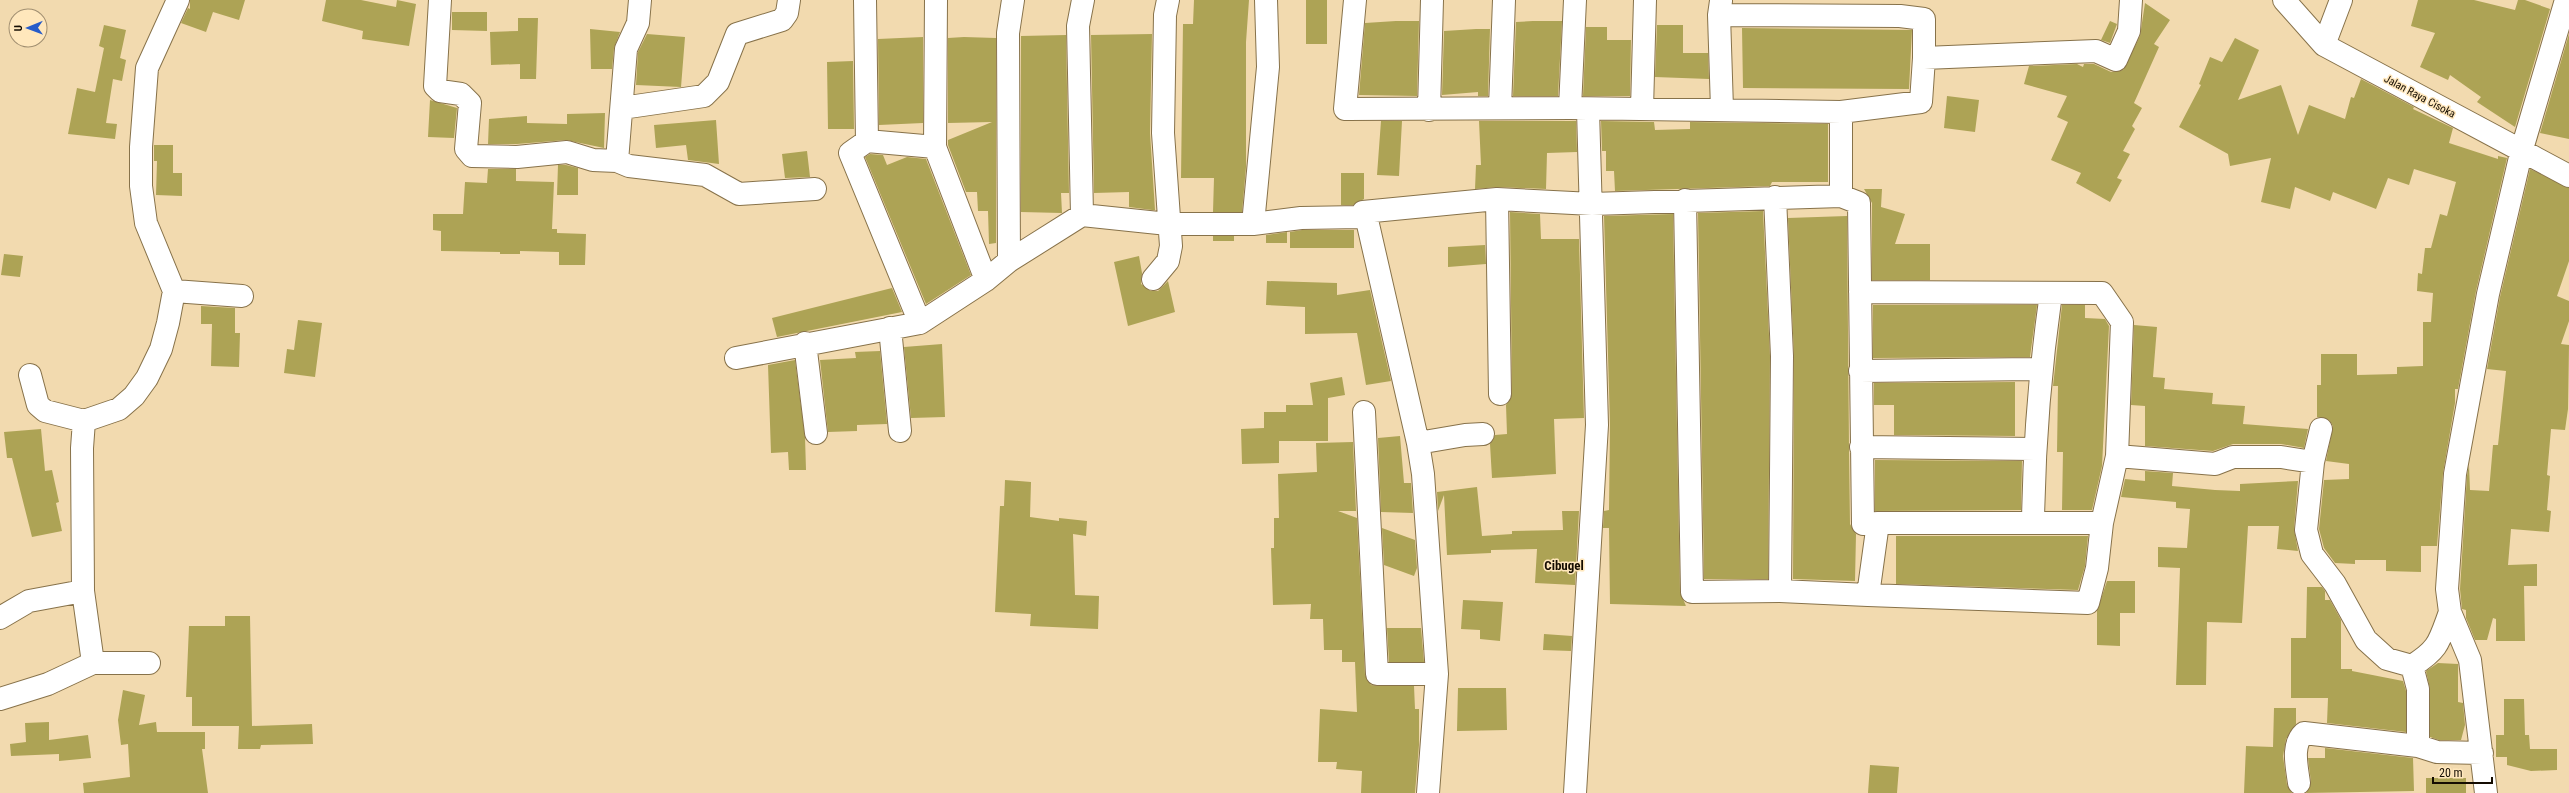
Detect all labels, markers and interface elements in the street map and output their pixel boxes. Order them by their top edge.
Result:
north arrow [8,8,48,48]
text: U [12,25,25,31]
street label: Jalan Raya Cisoka [2382,72,2458,121]
district label: Cibugel [1544,558,1584,573]
scale bar [2433,759,2492,785]
text: 20 m [2439,766,2463,780]

